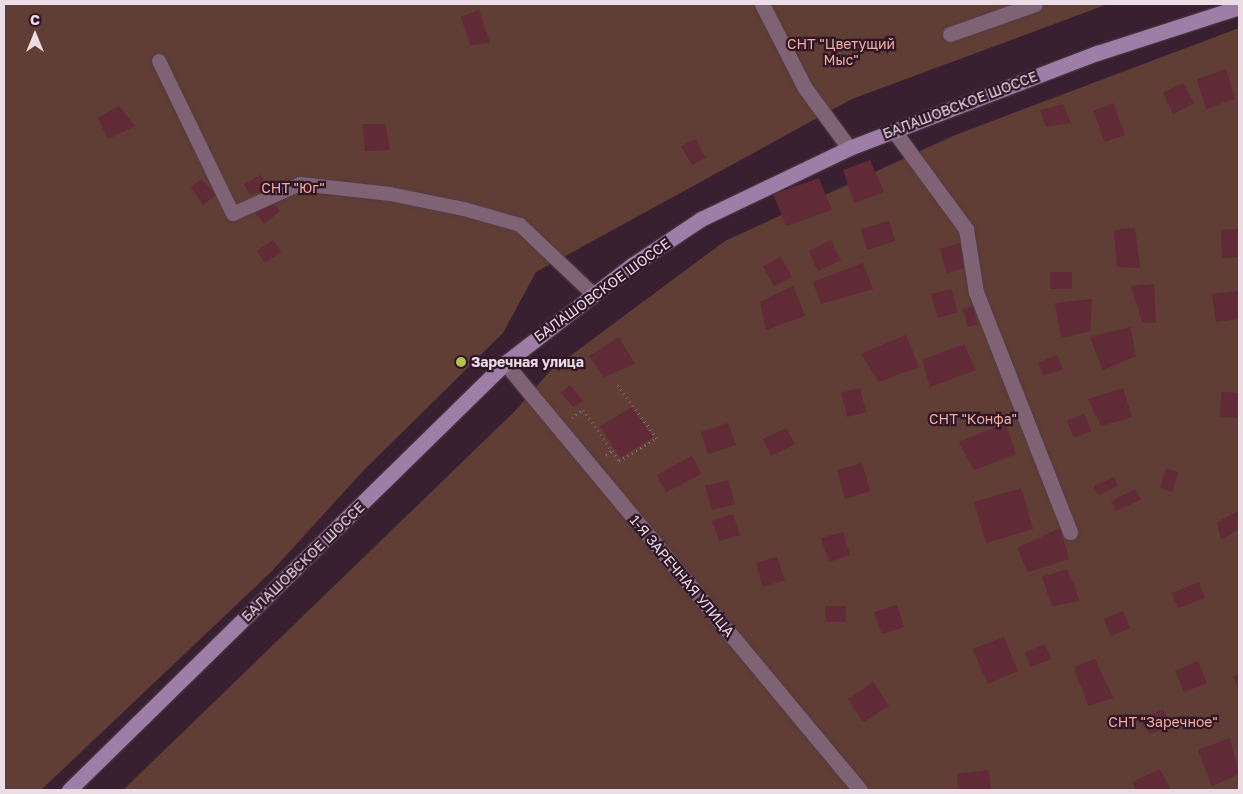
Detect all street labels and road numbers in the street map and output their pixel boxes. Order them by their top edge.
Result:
street label: БАЛАШОВСКОЕ ШОССЕ [880,68,1040,142]
street label: БАЛАШОВСКОЕ ШОССЕ [531,235,673,345]
street label: БАЛАШОВСКОЕ ШОССЕ [238,499,368,625]
street label: 1-Я ЗАРЕЧНАЯ УЛИЦА [626,512,738,640]

